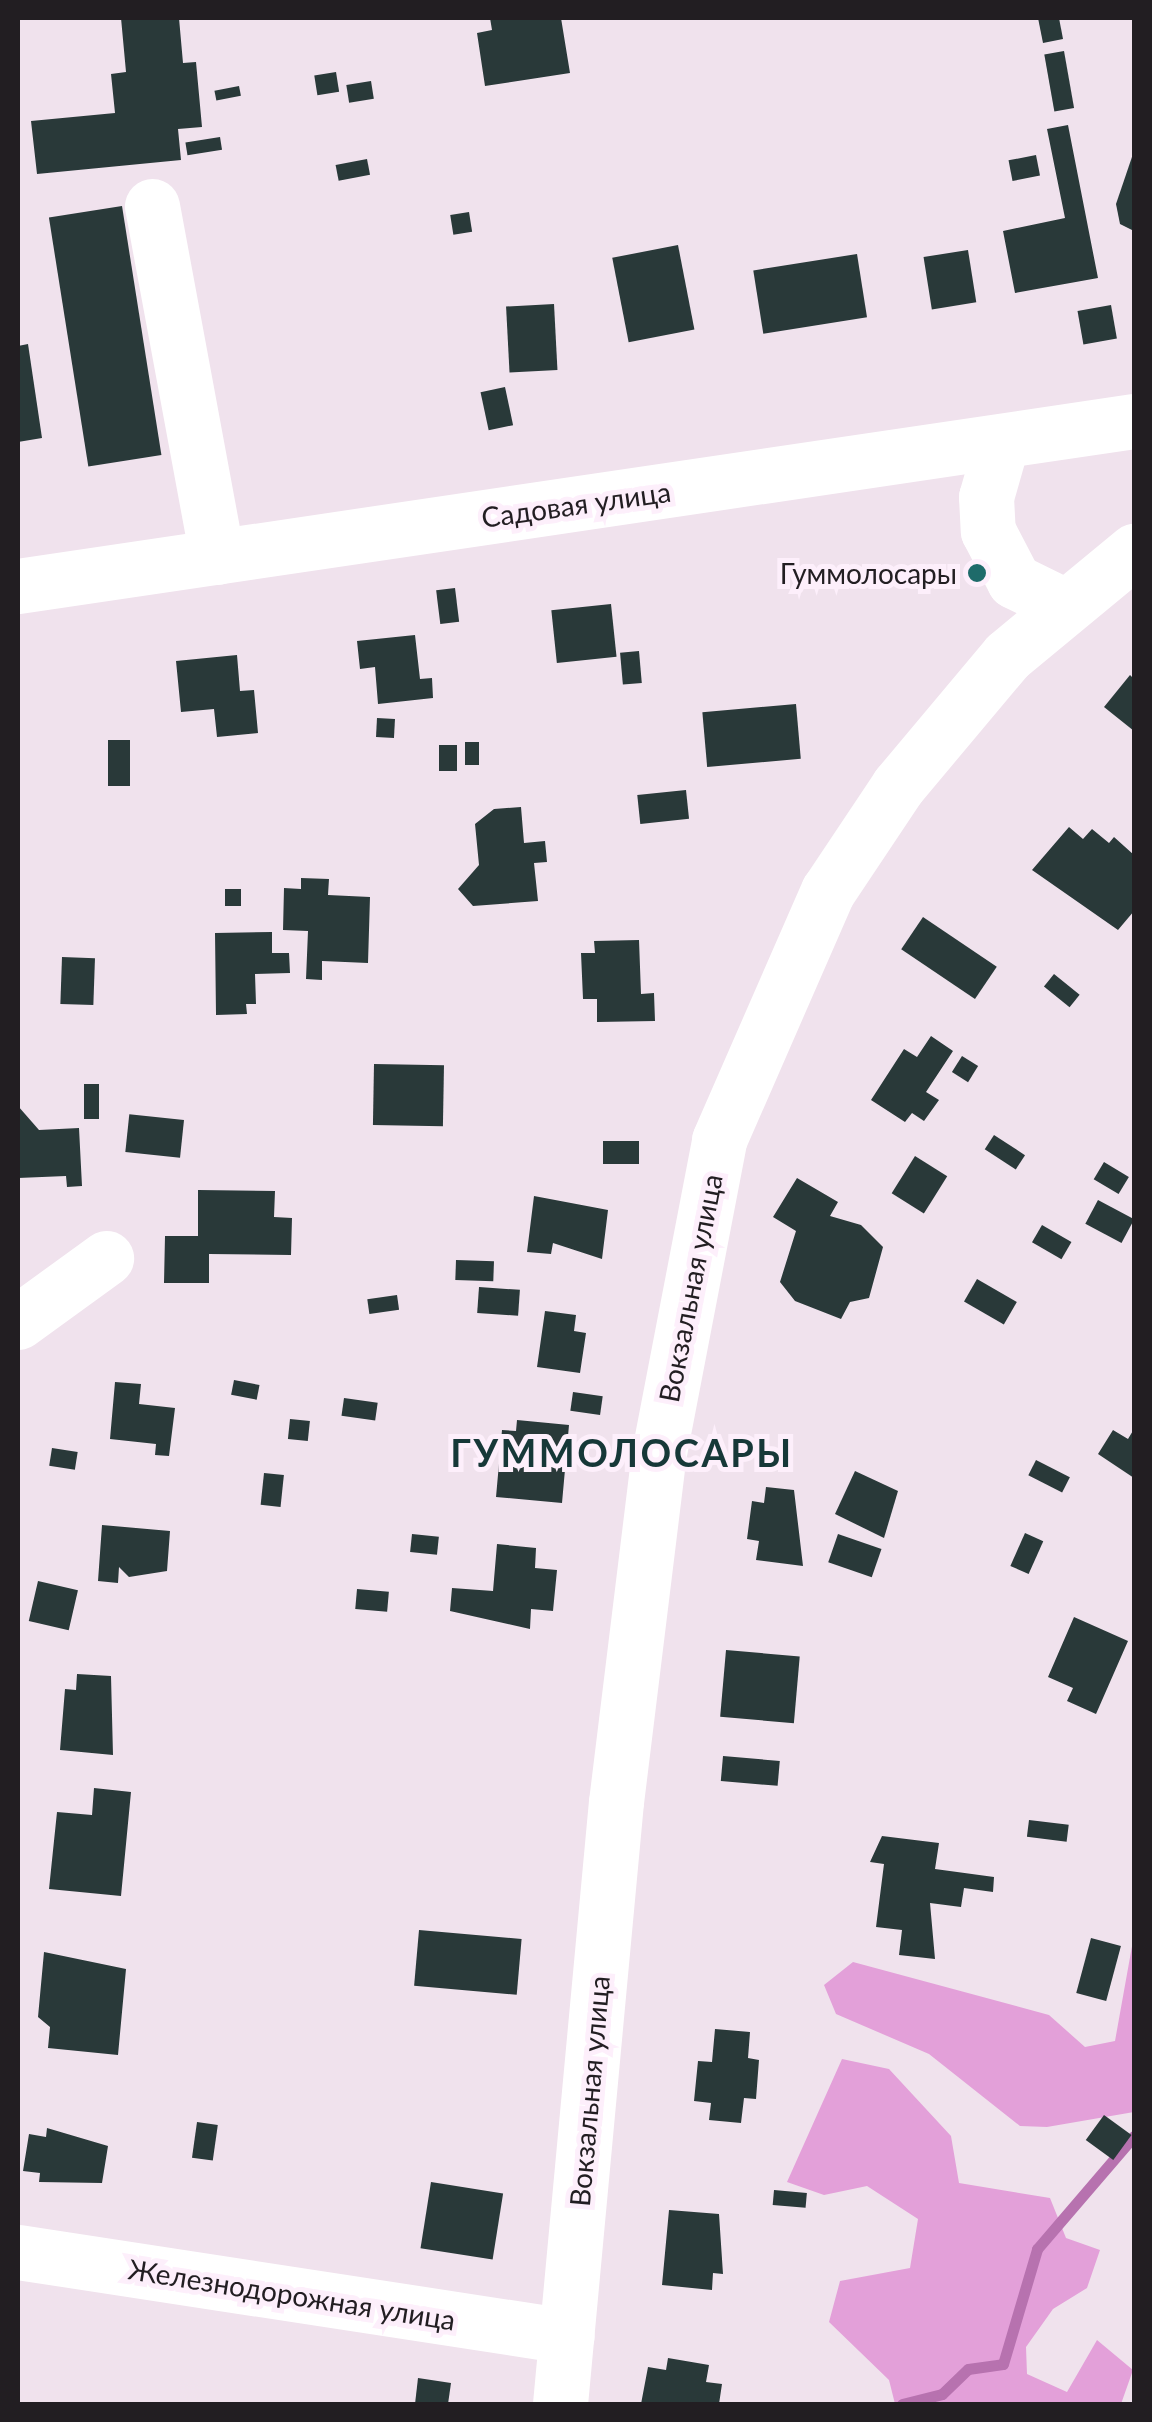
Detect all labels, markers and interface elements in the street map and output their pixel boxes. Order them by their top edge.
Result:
street label: Садовая улица [479,474,673,534]
place label: Гуммолосары [780,556,957,590]
marker: Гуммолосары [966,562,988,584]
street label: Вокзальная улица [651,1171,729,1405]
district label: ГУММОЛОСАРЫ [450,1430,794,1476]
street label: Вокзальная улица [562,1974,616,2208]
street label: Железнодорожная улица [126,2252,458,2336]

